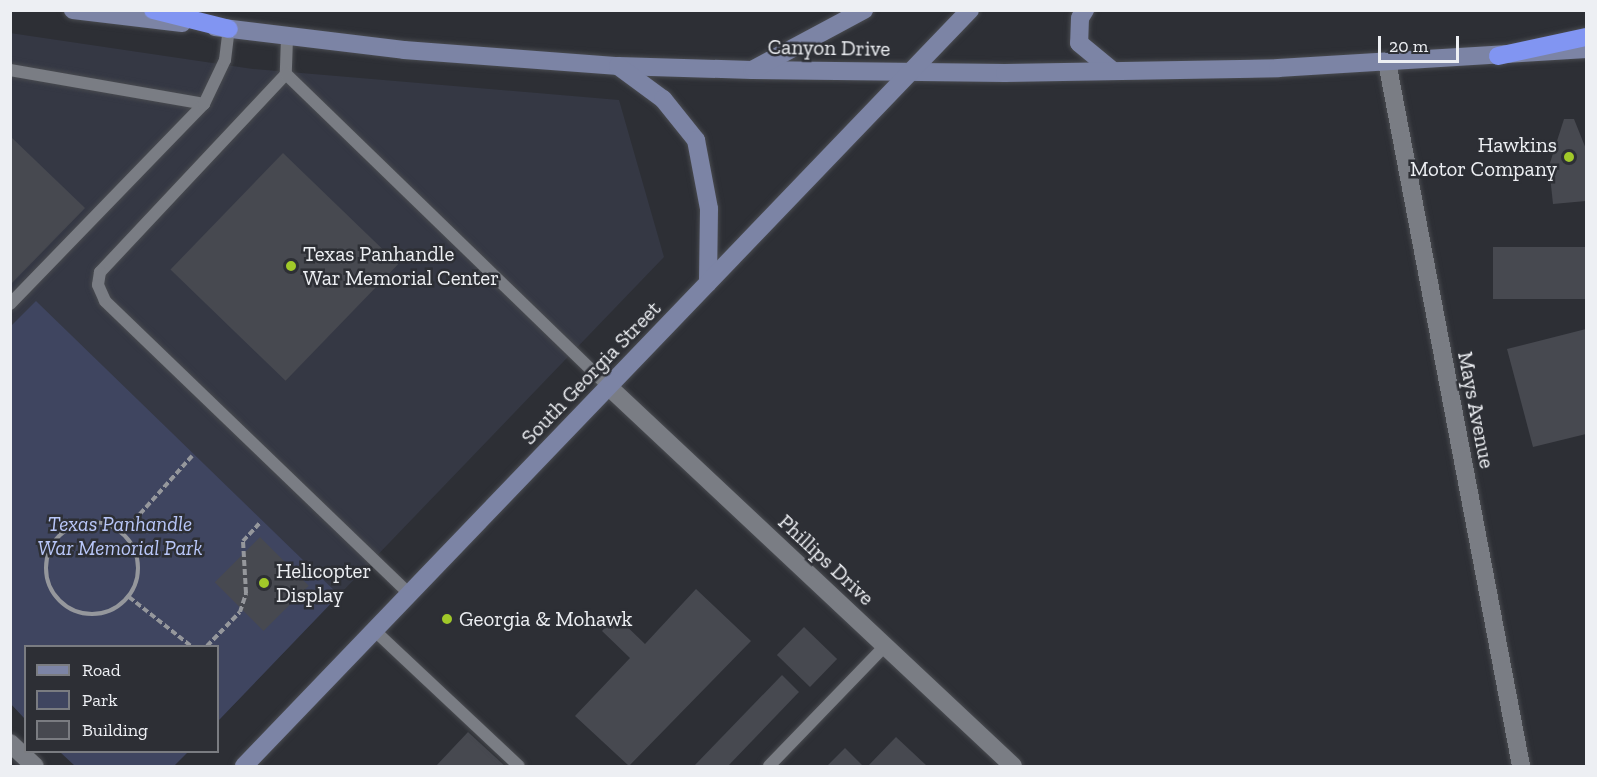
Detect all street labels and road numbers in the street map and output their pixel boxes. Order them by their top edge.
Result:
street label: Canyon Drive [767,34,891,62]
street label: South Georgia Street [516,296,666,450]
street label: Mays Avenue [1452,349,1500,471]
street label: Phillips Drive [773,509,879,611]

